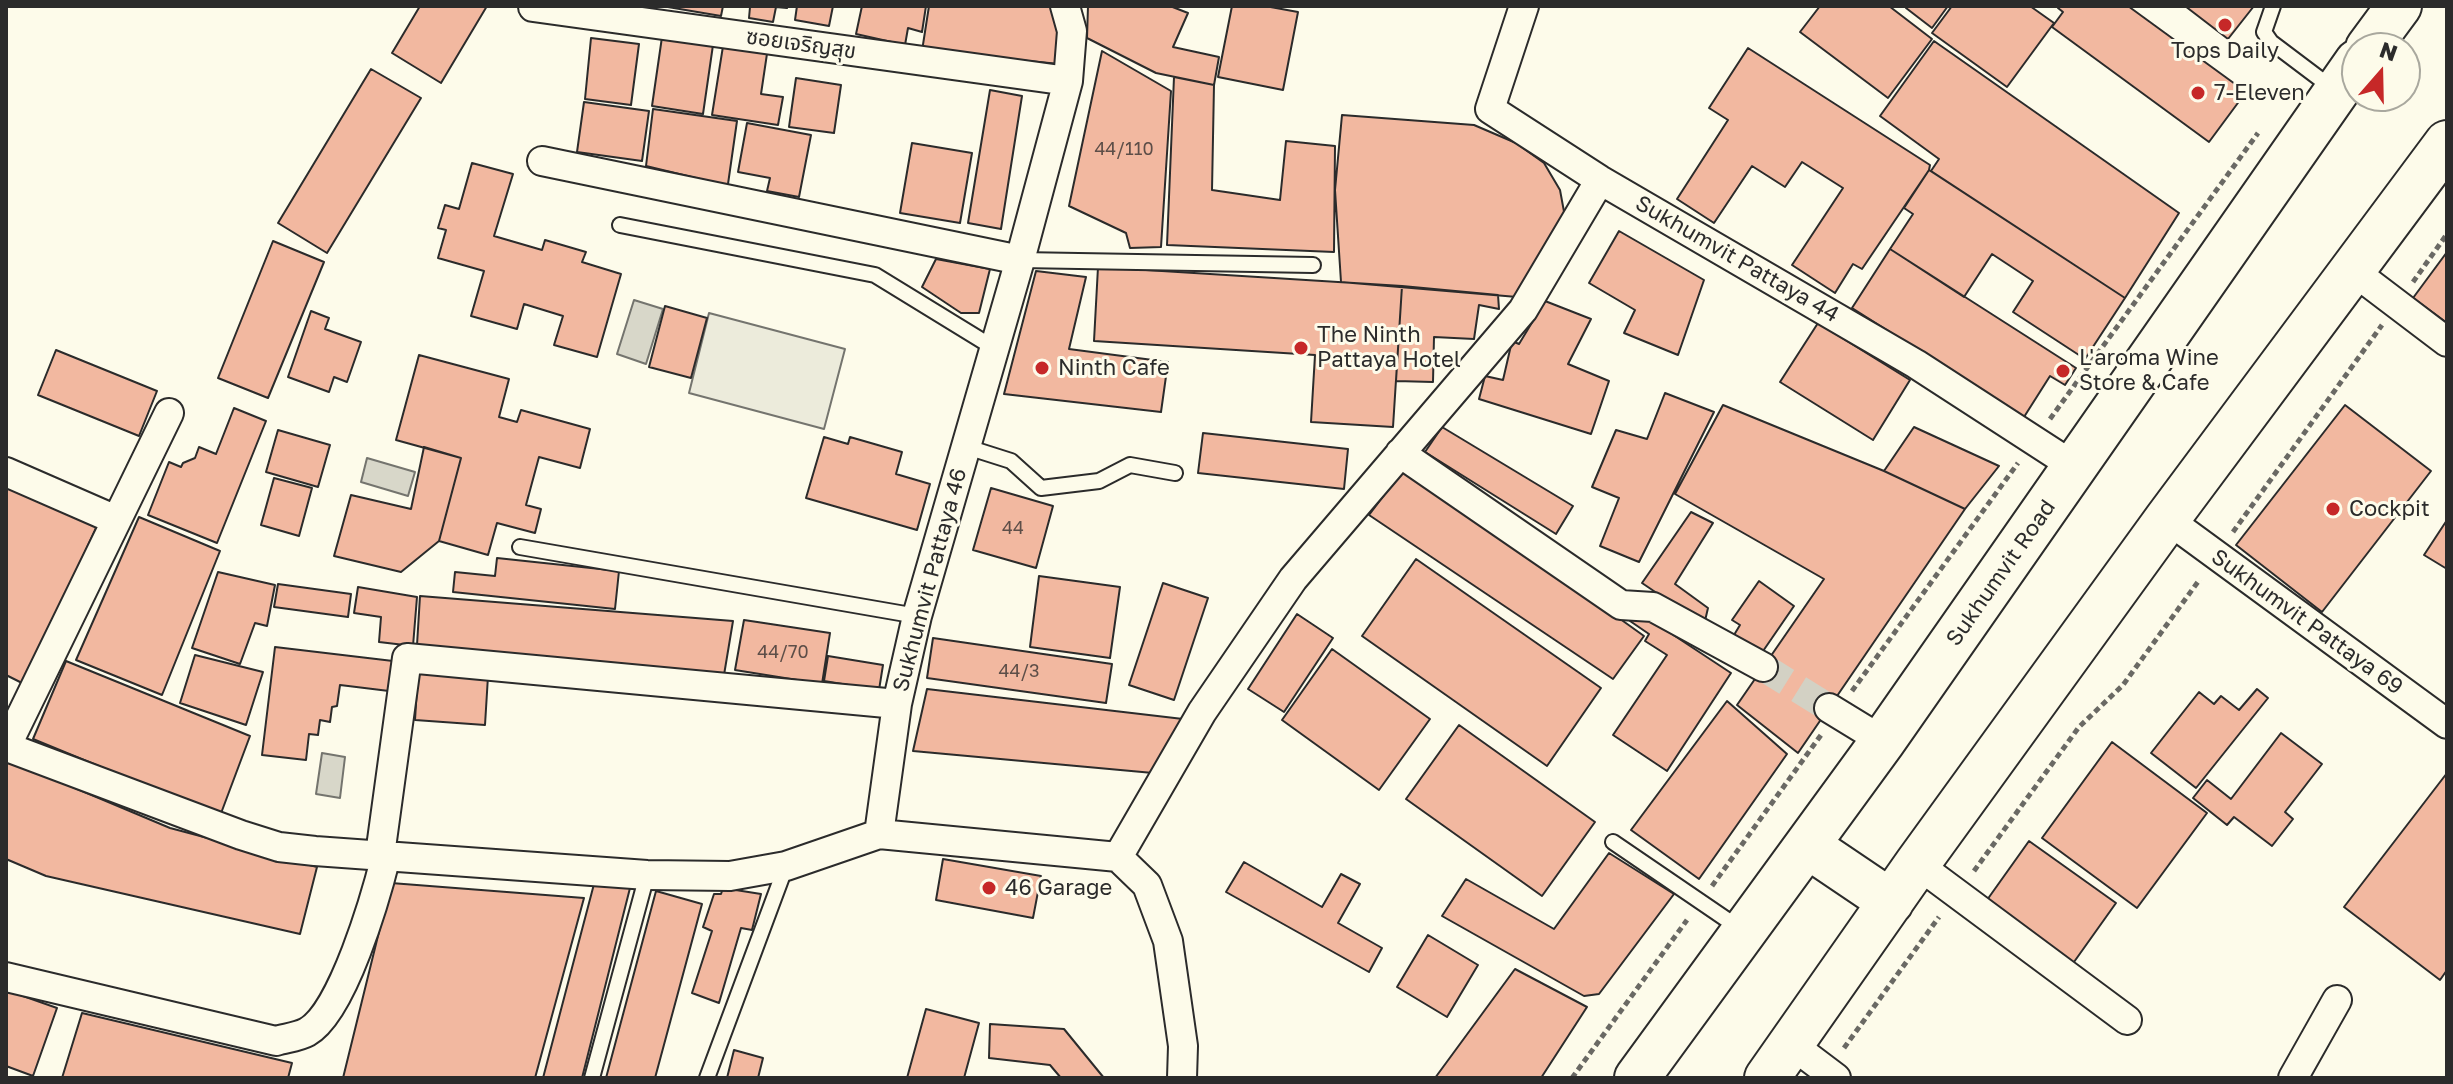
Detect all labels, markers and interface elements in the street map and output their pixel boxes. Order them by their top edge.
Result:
marker: Tops Daily [2216,16,2234,34]
street label: ซอยเจริญสุข [744,23,858,65]
north arrow [2341,32,2421,112]
text: N [2376,35,2401,66]
place label: Tops Daily [2171,38,2279,64]
place label: 7-Eleven [2214,80,2305,106]
marker: 7-Eleven [2189,84,2207,102]
house number: 44/110 [1094,138,1154,160]
street label: Sukhumvit Pattaya 44 [1631,190,1843,328]
place label: The Ninth Pattaya Hotel [1317,322,1461,374]
marker: The Ninth Pattaya Hotel [1292,339,1310,357]
place label: L'aroma Wine Store & Cafe [2079,345,2219,396]
place label: Ninth Cafe [1058,355,1170,381]
marker: Ninth Cafe [1033,359,1051,377]
marker: L'aroma Wine Store & Cafe [2054,362,2072,380]
street label: Sukhumvit Pattaya 46 [887,465,973,695]
street label: Sukhumvit Road [1941,495,2061,651]
place label: Cockpit [2349,496,2430,522]
marker: Cockpit [2324,500,2342,518]
house number: 44 [1002,517,1024,539]
street label: Sukhumvit Pattaya 69 [2206,544,2408,700]
house number: 44/70 [757,641,809,663]
house number: 44/3 [998,660,1040,682]
place label: 46 Garage [1005,875,1112,901]
marker: 46 Garage [980,879,998,897]

